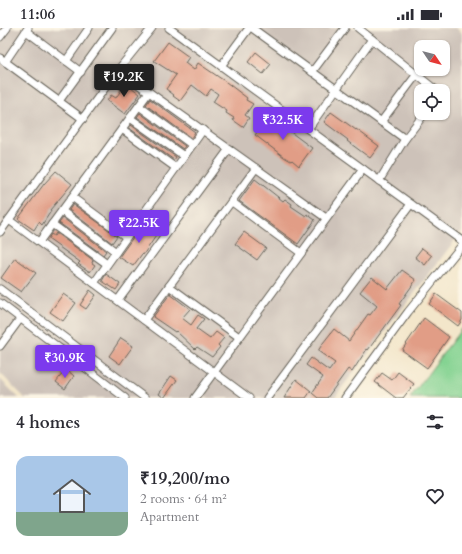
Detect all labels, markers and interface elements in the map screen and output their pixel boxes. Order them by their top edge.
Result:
text: 11:06 [20,4,55,24]
north arrow [414,40,450,76]
map controls [414,40,450,120]
pin: ₹19.2K [91,64,157,98]
text: ₹19.2K [103,68,145,86]
button: locate [414,84,450,120]
pin: ₹32.5K [250,107,316,141]
text: ₹32.5K [262,111,304,129]
pin: ₹22.5K [106,210,172,244]
text: ₹22.5K [118,214,160,232]
pin: ₹30.9K [32,345,98,379]
text: ₹30.9K [44,349,86,367]
text: 4 homes [16,411,80,434]
icon: filters [424,411,446,433]
text: ₹19,200/mo [140,467,230,490]
icon: home [48,472,96,520]
icon: heart [424,485,446,507]
text: 2 rooms · 64 m² [140,490,227,508]
text: Apartment [140,508,199,526]

